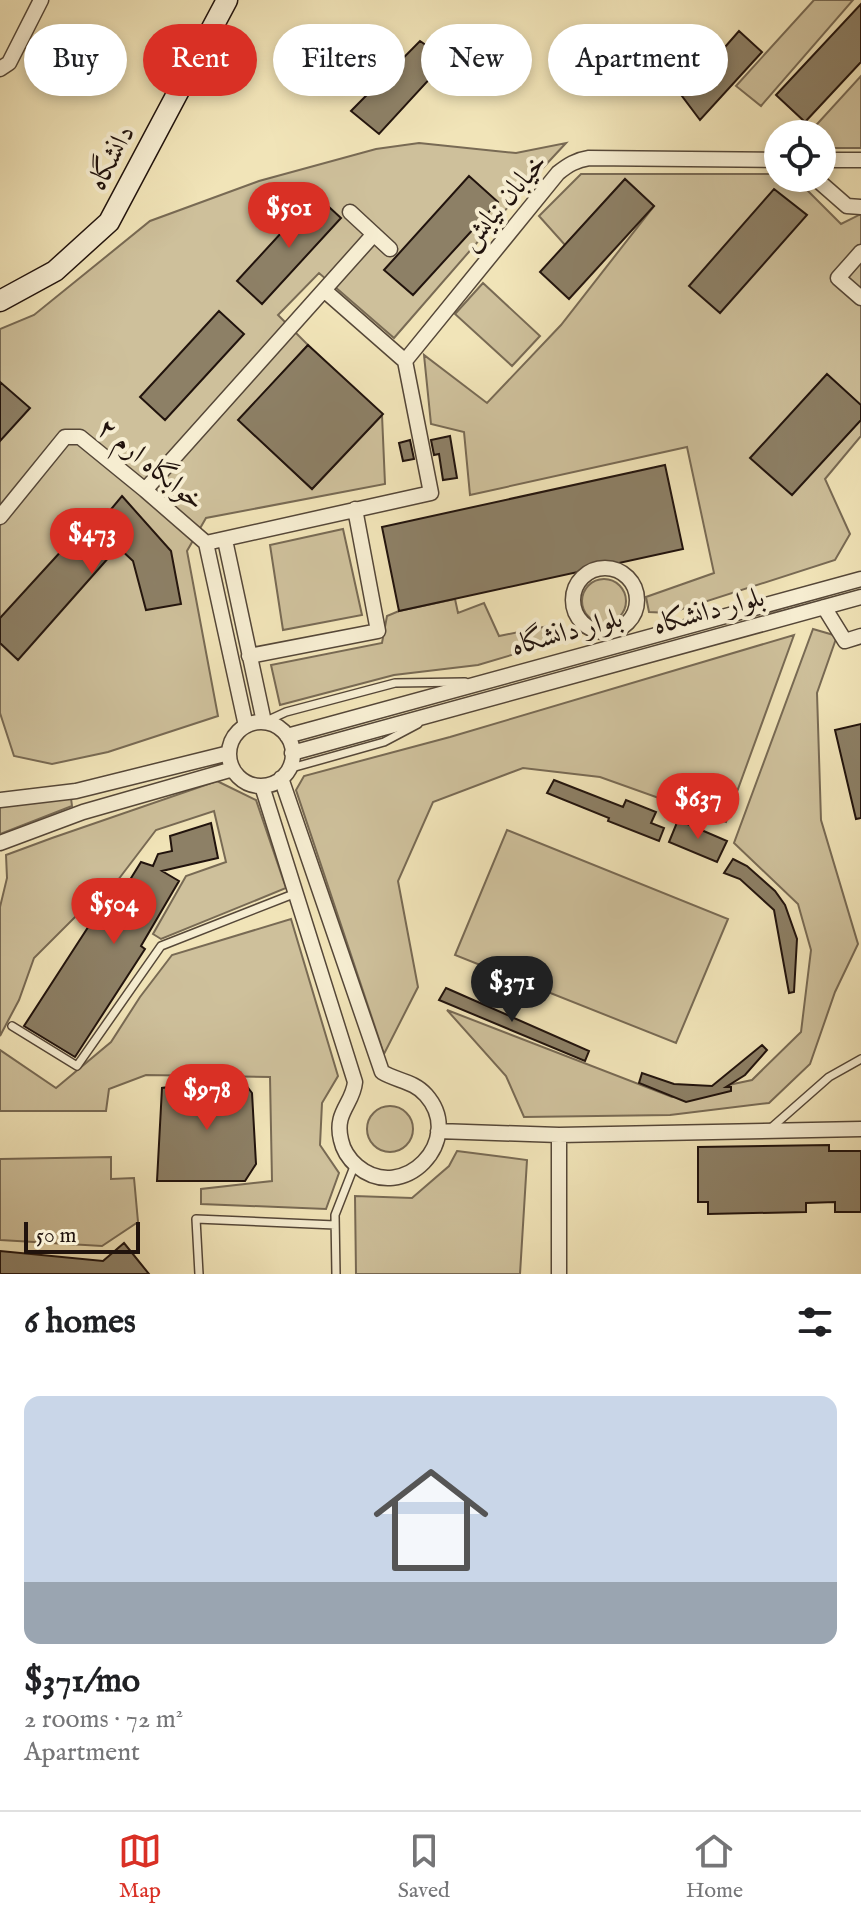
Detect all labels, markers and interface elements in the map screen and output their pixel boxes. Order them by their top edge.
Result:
chip: Buy [24,24,127,96]
chip: Rent [143,24,257,96]
chip: Filters [273,24,405,96]
chip: New [421,24,532,96]
chip: Apartment [548,24,728,96]
street label: دانشگاه [79,118,144,197]
map controls [764,120,836,192]
button: locate [764,120,836,192]
street label: خیابان نیایش [452,146,556,258]
pin: $501 [242,182,336,250]
text: $501 [266,191,312,224]
street label: خوابگاه ارم ۲ [86,409,212,523]
pin: $473 [45,508,139,576]
text: $473 [68,517,116,550]
street label: بلوار دانشکاه [650,580,768,644]
street label: بلوار دانشگاه [507,599,626,665]
pin: $637 [651,773,745,841]
text: $637 [674,782,722,815]
pin: $504 [67,878,161,946]
text: $504 [89,887,139,920]
pin: $371 [465,956,559,1024]
text: $371 [489,965,535,998]
pin: $978 [160,1064,254,1132]
text: $978 [183,1073,231,1106]
scale bar [24,1218,140,1254]
text: 50 m [36,1222,77,1250]
icon: filters [793,1300,837,1344]
text: 6 homes [24,1301,136,1344]
icon: home [359,1448,503,1592]
text: $371/mo [24,1660,140,1703]
text: 2 rooms · 72 m² [24,1703,183,1736]
text: Apartment [24,1736,140,1769]
tab: Map [118,1829,162,1905]
tab: Saved [398,1829,450,1905]
tab: Home [686,1829,743,1905]

